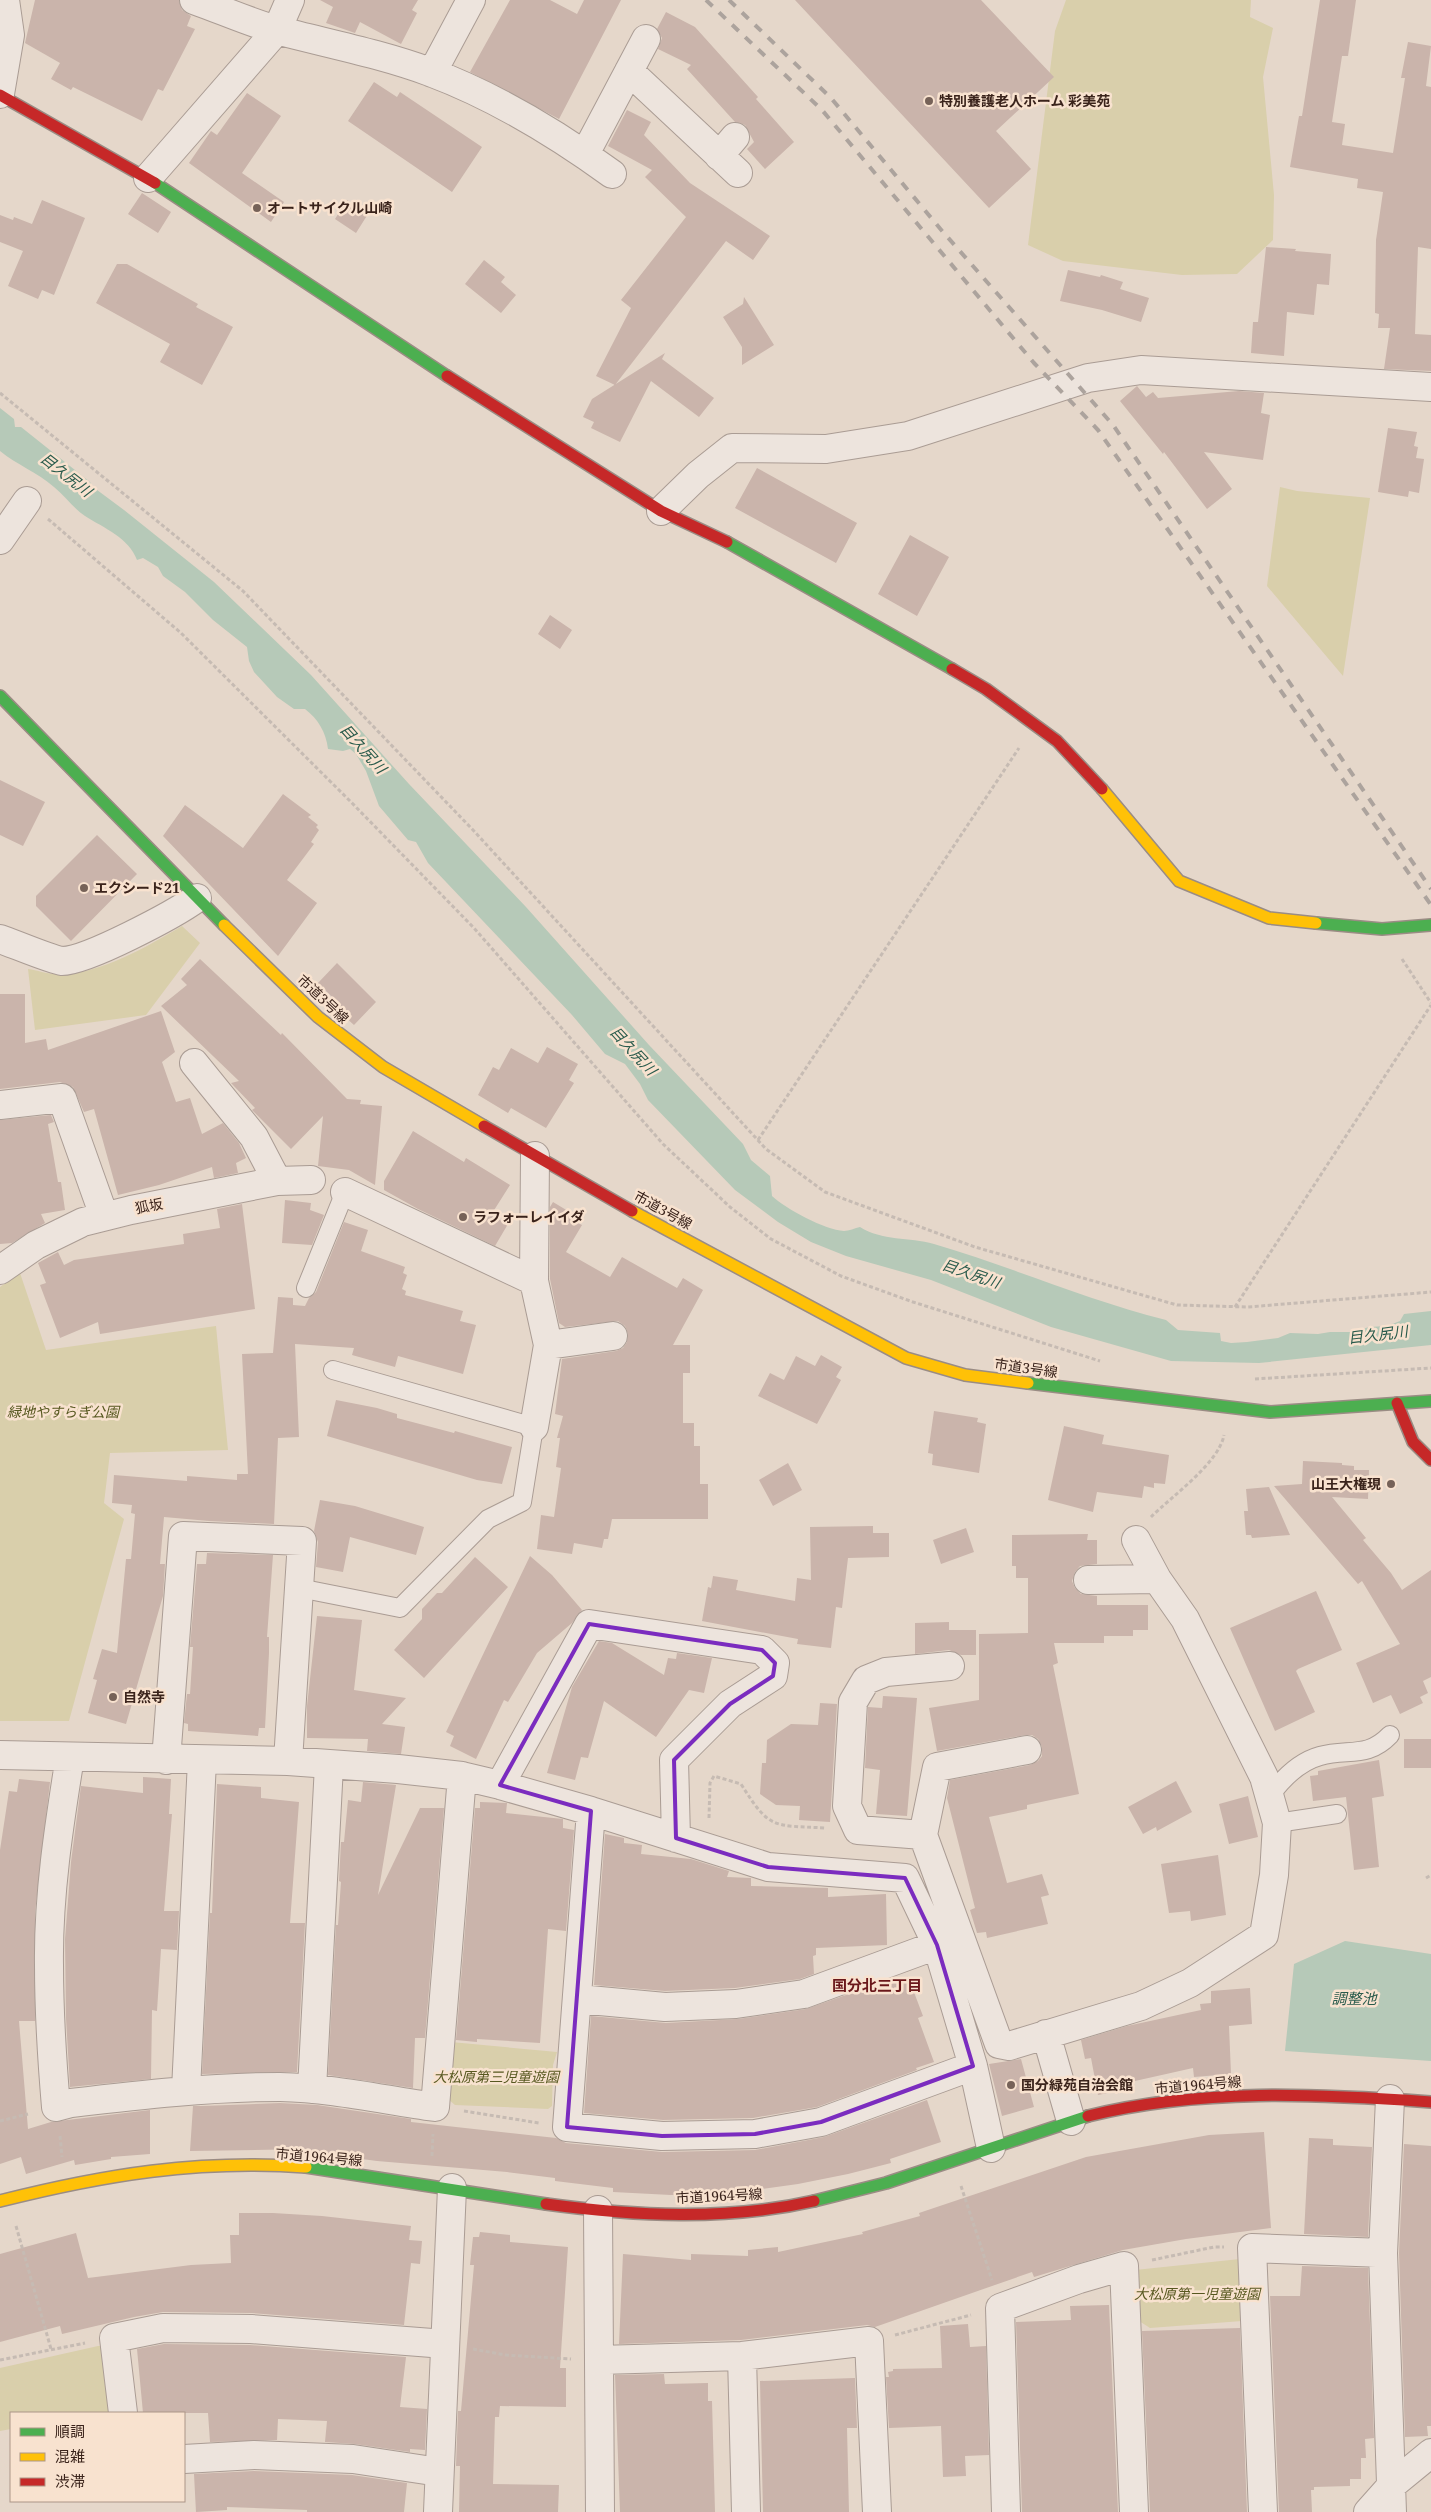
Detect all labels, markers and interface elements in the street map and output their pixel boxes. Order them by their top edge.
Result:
place label: 特別養護老人ホーム 彩美苑 [939,91,1110,110]
marker: 特別養護老人ホーム 彩美苑 [923,95,935,107]
place label: オートサイクル山崎 [267,198,392,217]
marker: オートサイクル山崎 [251,202,263,214]
water label: 目久尻川 [37,448,98,502]
water label: 目久尻川 [336,719,393,779]
place label: エクシード21 [94,878,180,897]
marker: エクシード21 [78,882,90,894]
street label: 市道3号線 [294,970,353,1027]
water label: 目久尻川 [606,1022,663,1081]
street label: 市道3号線 [631,1186,696,1233]
street label: 狐坂 [133,1194,164,1218]
place label: ラフォーレイイダ [473,1207,584,1226]
marker: ラフォーレイイダ [457,1211,469,1223]
water label: 目久尻川 [940,1254,1005,1293]
water label: 目久尻川 [1347,1320,1411,1348]
street label: 市道3号線 [993,1354,1059,1381]
park label: 緑地やすらぎ公園 [7,1402,121,1421]
place label: 山王大権現 [1311,1474,1381,1493]
marker: 山王大権現 [1385,1478,1397,1490]
place label: 自然寺 [123,1687,165,1706]
marker: 自然寺 [107,1691,119,1703]
district label: 国分北三丁目 [832,1975,922,1995]
water label: 調整池 [1331,1988,1378,2008]
park label: 大松原第三児童遊園 [433,2067,561,2086]
street label: 市道1964号線 [1154,2071,1242,2098]
place label: 国分緑苑自治会館 [1021,2075,1133,2094]
marker: 国分緑苑自治会館 [1005,2079,1017,2091]
street label: 市道1964号線 [275,2143,363,2170]
street label: 市道1964号線 [675,2184,763,2207]
park label: 大松原第一児童遊園 [1134,2284,1262,2303]
legend [10,2412,185,2502]
text: 順調 [55,2421,85,2441]
text: 混雑 [55,2446,85,2466]
text: 渋滞 [55,2471,85,2491]

